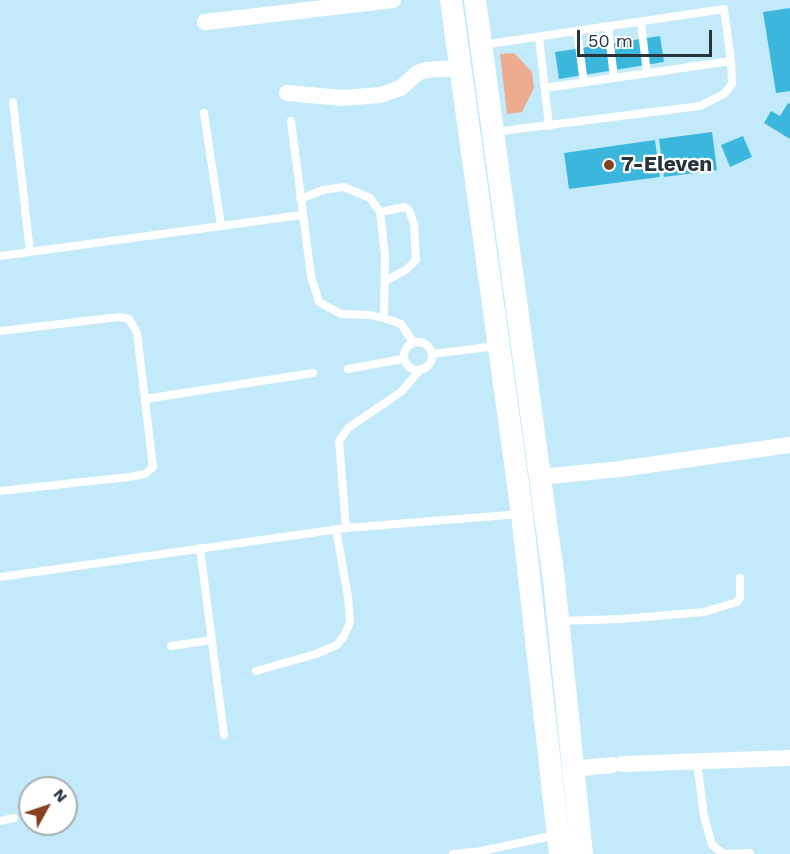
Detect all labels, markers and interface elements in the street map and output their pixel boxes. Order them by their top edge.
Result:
scale bar [580,18,715,56]
text: 50 m [588,30,633,51]
place label: 7-Eleven [621,152,712,178]
marker: 7-Eleven [602,158,616,172]
north arrow [18,776,78,836]
text: N [50,785,72,806]

